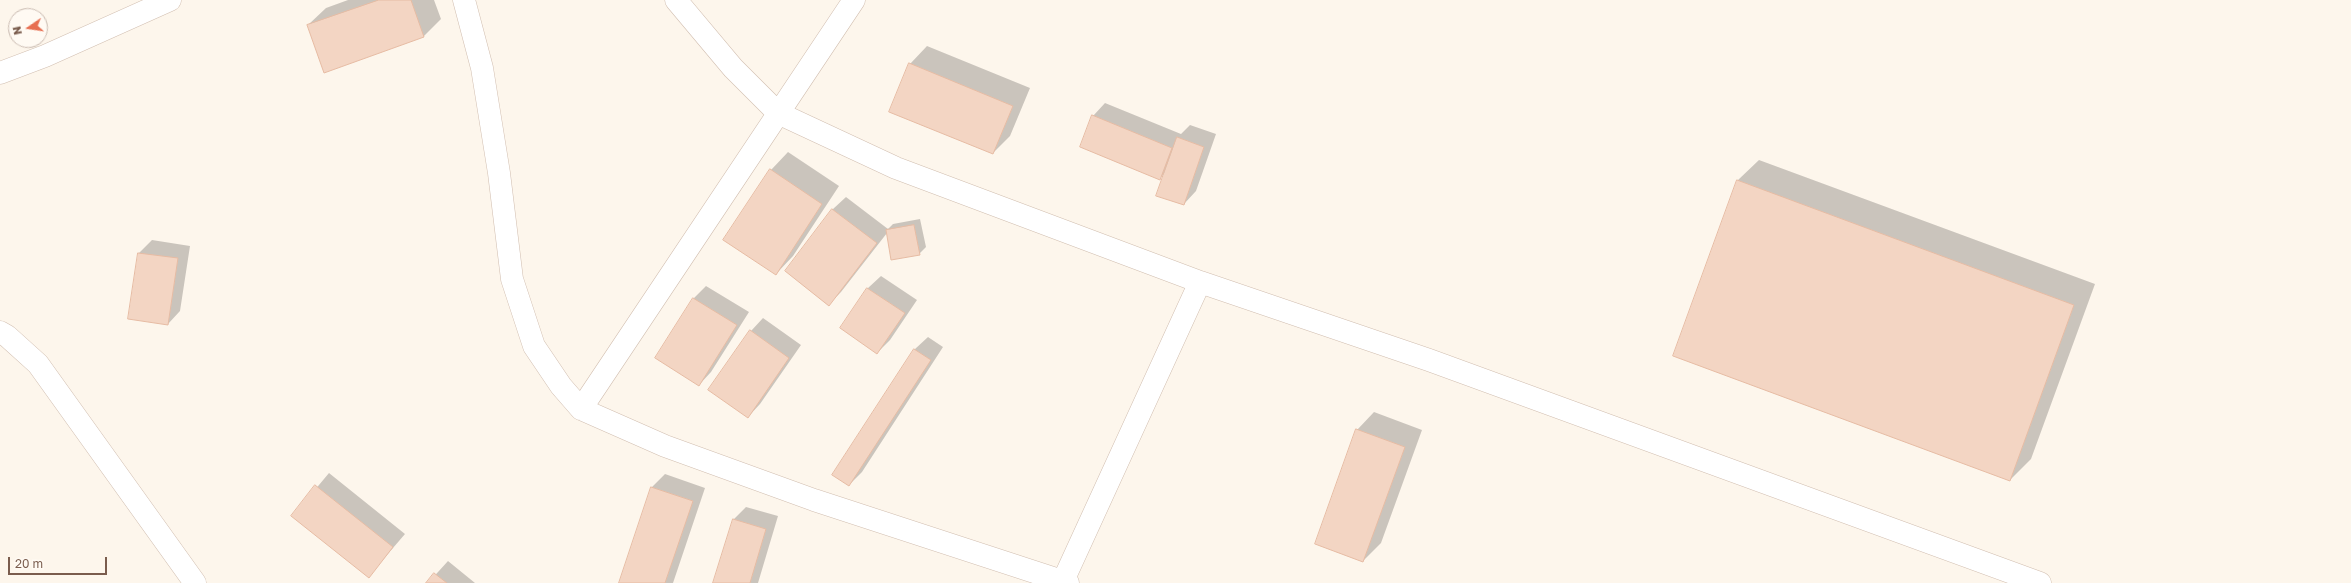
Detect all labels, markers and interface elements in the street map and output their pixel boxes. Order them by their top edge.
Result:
north arrow [8,8,48,48]
text: N [10,25,24,36]
scale bar [10,549,109,575]
text: 20 m [15,556,43,571]

